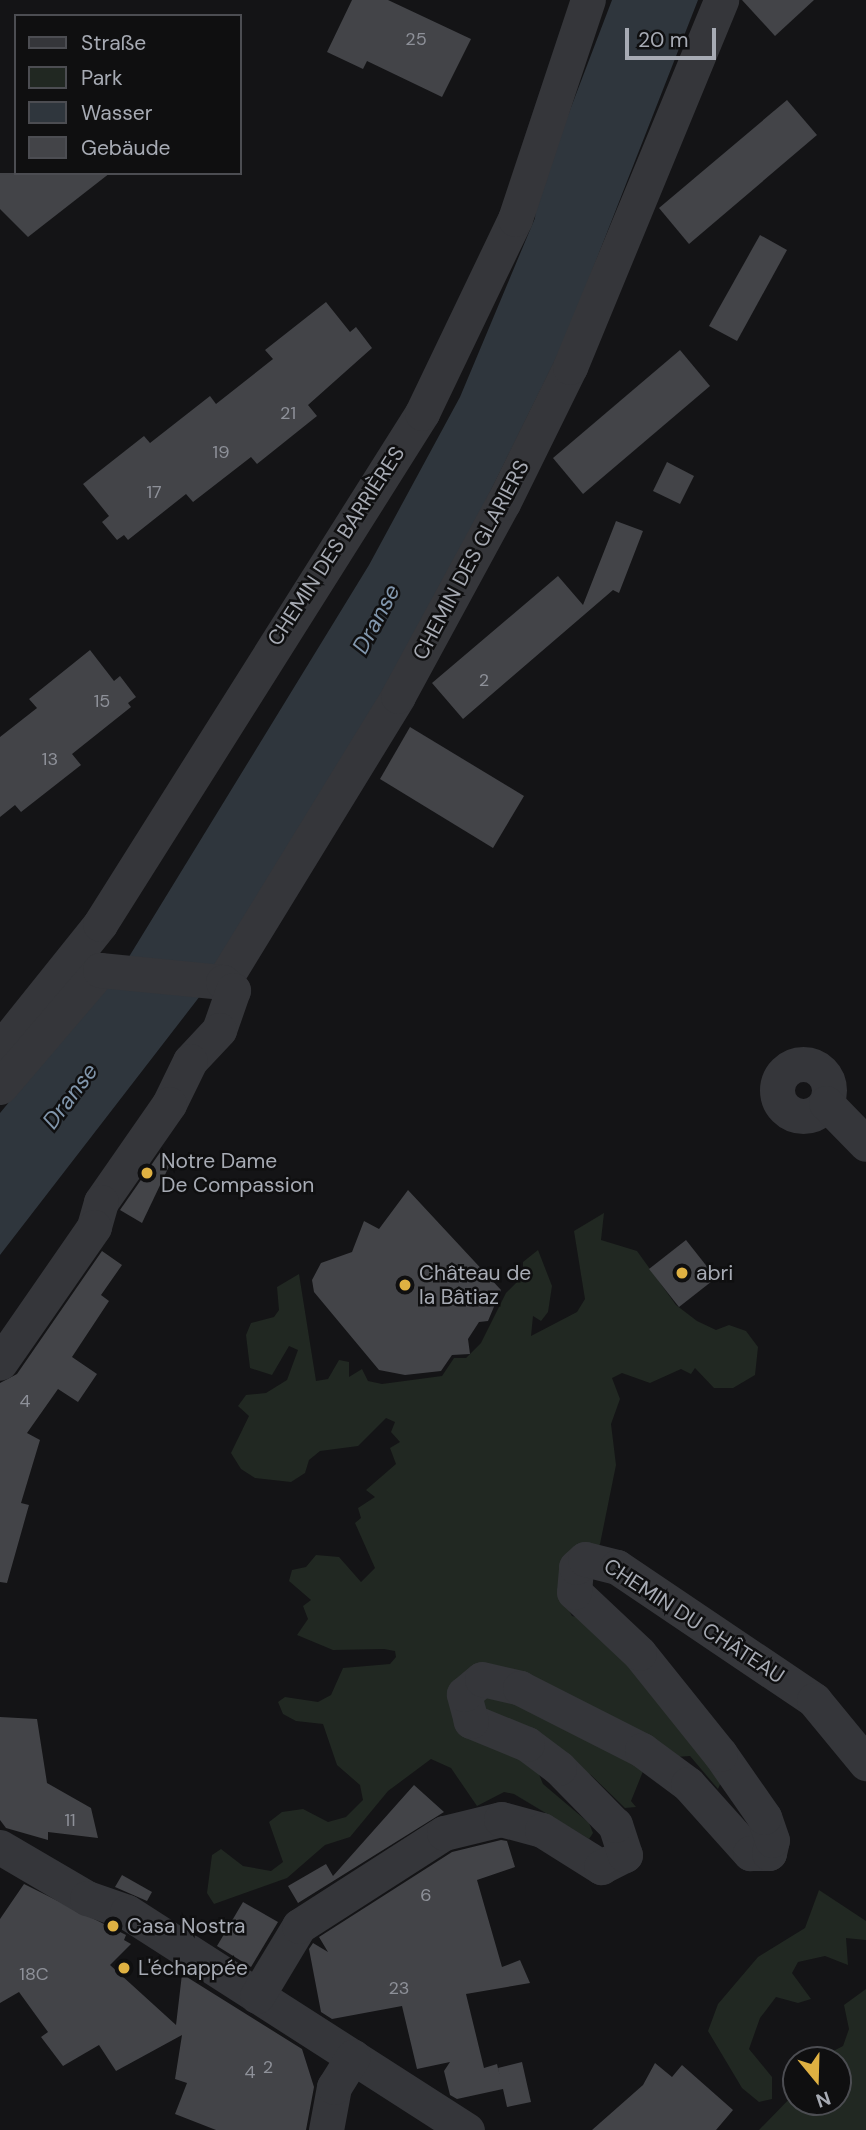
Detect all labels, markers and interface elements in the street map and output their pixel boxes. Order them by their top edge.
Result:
legend [14,14,242,175]
scale bar [628,14,719,58]
text: 20 m [638,26,689,54]
house number: 25 [405,28,427,50]
text: Straße [81,29,146,57]
text: Park [81,64,122,92]
text: Wasser [81,99,153,127]
text: Gebäude [81,134,171,162]
house number: 21 [280,402,296,424]
house number: 19 [213,441,229,463]
street label: CHEMIN DES BARRIÈRES [262,442,410,650]
street label: CHEMIN DES GLARIERS [408,456,534,664]
house number: 17 [146,481,162,503]
water label: Dranse [346,580,406,658]
house number: 2 [479,669,489,691]
house number: 15 [94,690,110,712]
house number: 13 [42,748,58,770]
water label: Dranse [37,1058,103,1134]
place label: Notre Dame De Compassion [161,1148,314,1198]
marker: Notre Dame De Compassion [139,1165,155,1181]
place label: Château de la Bâtiaz [419,1260,531,1310]
place label: abri [696,1260,733,1286]
marker: abri [674,1265,690,1281]
marker: Château de la Bâtiaz [397,1277,413,1293]
house number: 4 [20,1390,30,1412]
street label: CHEMIN DU CHÂTEAU [599,1553,789,1689]
house number: 11 [64,1809,76,1831]
house number: 6 [420,1884,432,1906]
place label: Casa Nostra [127,1913,246,1939]
marker: Casa Nostra [105,1918,121,1934]
place label: L'échappée [138,1955,248,1981]
marker: L'échappée [116,1960,132,1976]
house number: 18C [19,1963,49,1985]
house number: 23 [388,1977,410,1999]
north arrow [782,2046,852,2116]
house number: 2 [263,2056,273,2078]
house number: 4 [245,2061,255,2083]
text: N [813,2085,834,2114]

